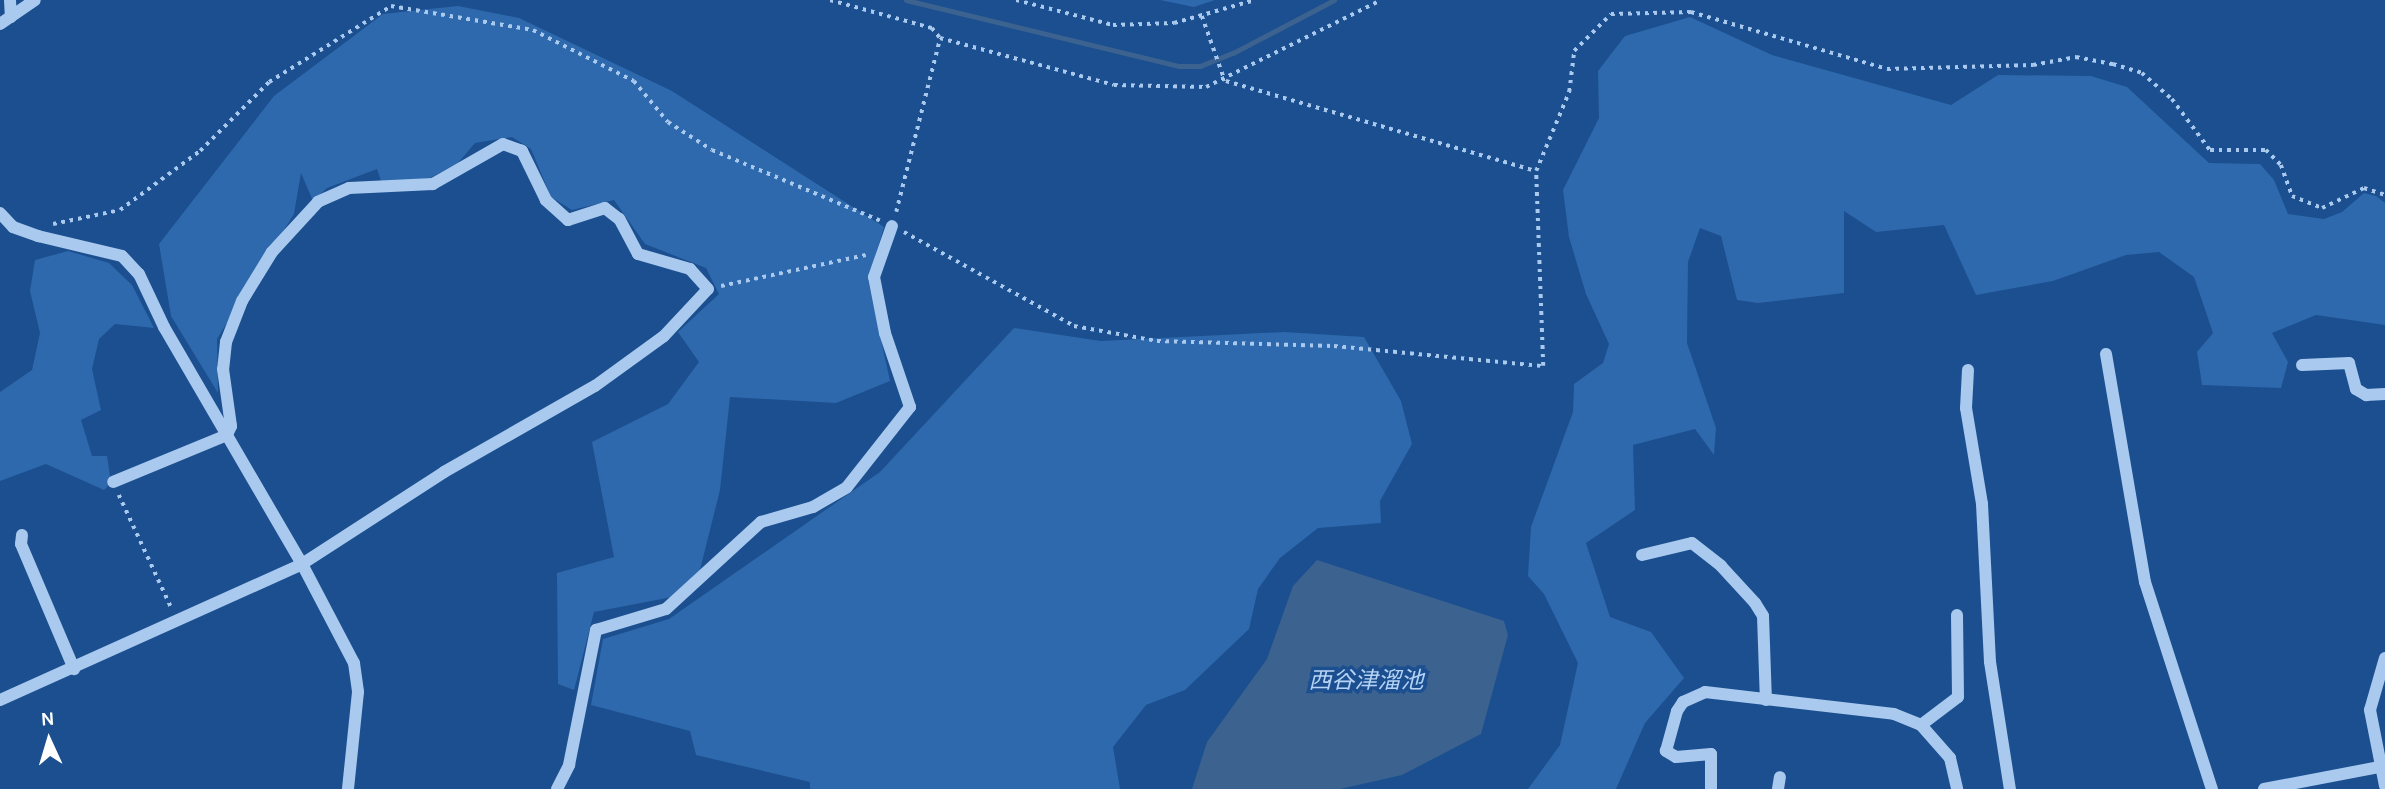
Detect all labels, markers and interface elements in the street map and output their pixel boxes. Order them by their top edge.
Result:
water label: 西谷津溜池 [1309,667,1423,695]
north arrow [14,705,84,775]
text: N [40,708,55,730]

